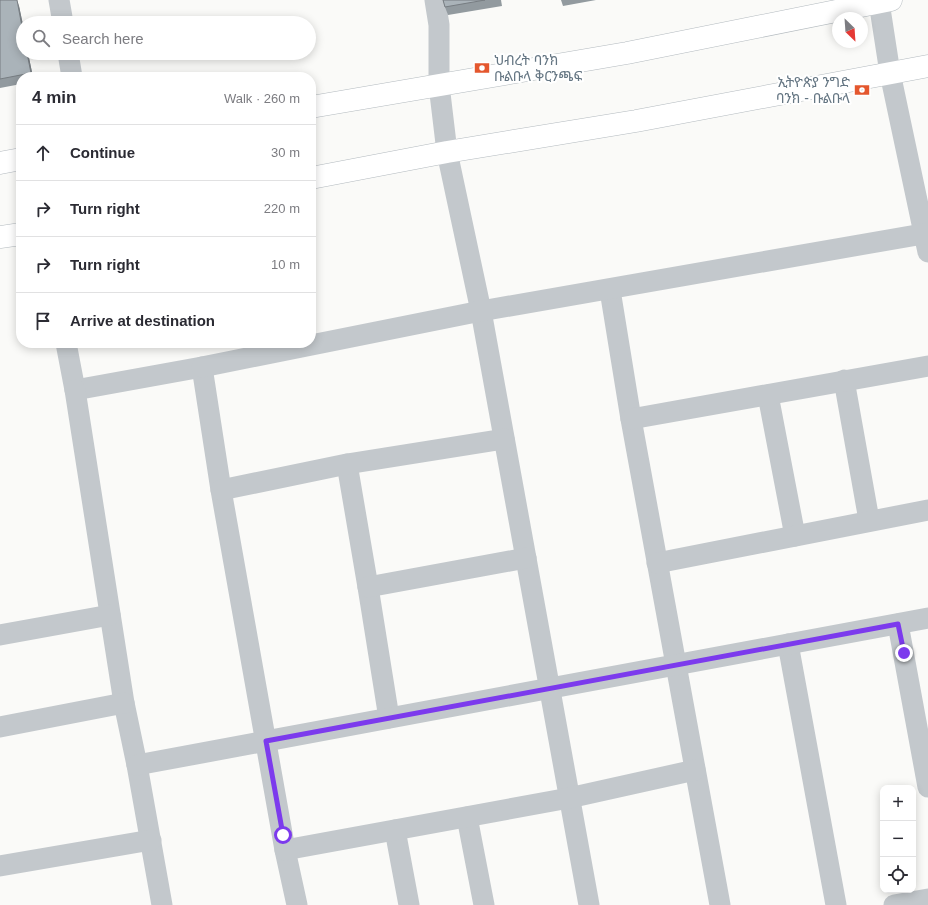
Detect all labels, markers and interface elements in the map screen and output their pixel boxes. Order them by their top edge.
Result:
north arrow [832,12,868,48]
search box [16,16,316,60]
icon: search [30,27,52,49]
text: Search here [62,30,144,47]
place label: ህብረት ባንክ ቡልቡላ ቅርንጫፍ [494,52,582,84]
bank icon: ህብረት ባንክ ቡልቡላ ቅርንጫፍ [473,59,491,77]
place label: ኢትዮጵያ ንግድ ባንክ - ቡልቡላ [776,74,850,106]
bank icon: ኢትዮጵያ ንግድ ባንክ - ቡልቡላ [853,81,871,99]
text: 4 min [32,88,76,107]
text: Walk · 260 m [224,91,300,106]
icon: ahead [32,142,54,164]
text: Continue [70,144,135,161]
text: 30 m [271,145,300,160]
icon: right [32,198,54,220]
text: Turn right [70,200,140,217]
text: 220 m [264,201,300,216]
icon: right [32,254,54,276]
text: Turn right [70,256,140,273]
text: 10 m [271,257,300,272]
icon: arrive [32,310,54,332]
text: Arrive at destination [70,312,215,329]
route end [895,644,913,662]
map controls [880,785,916,893]
button: + [880,785,916,821]
button: − [880,821,916,857]
route start [274,826,292,844]
button: locate [880,857,916,893]

